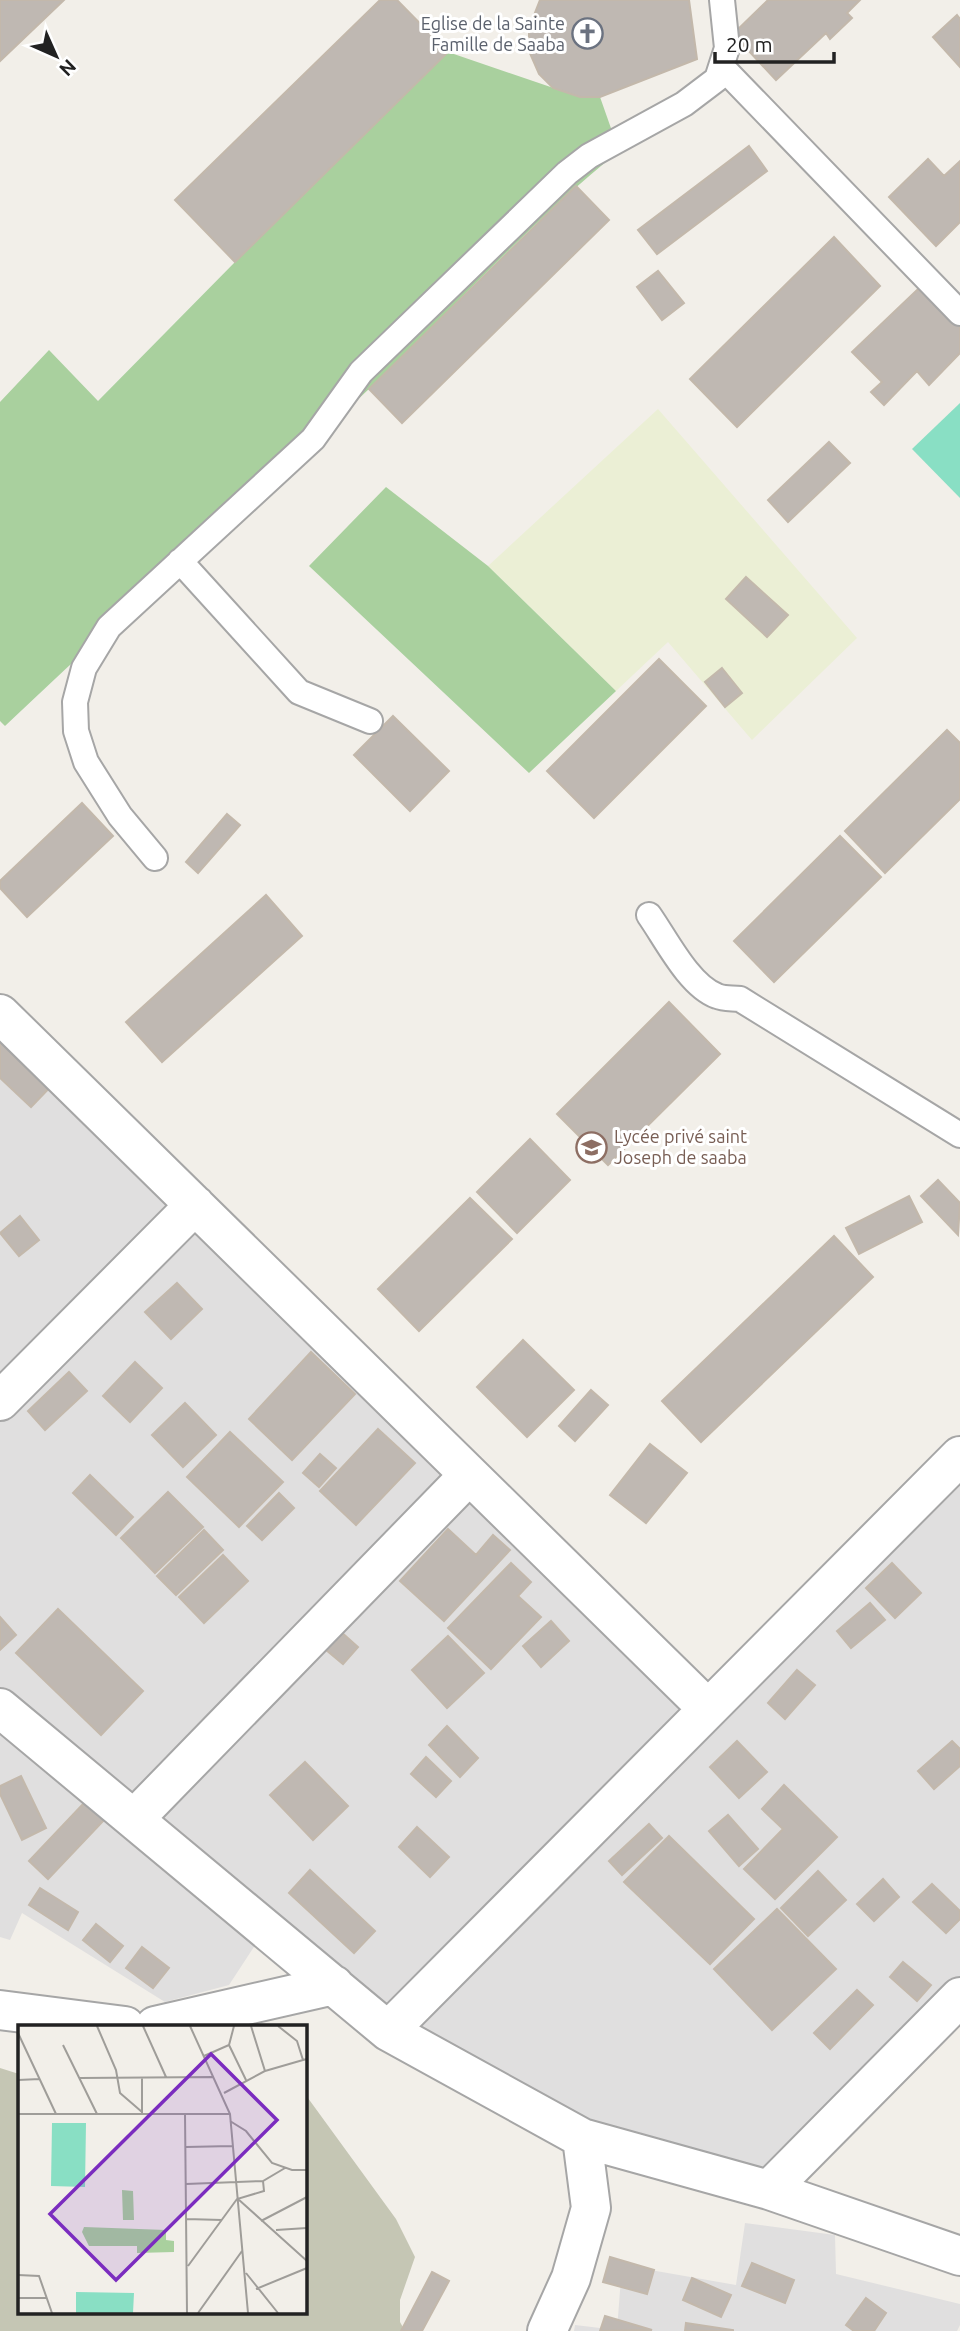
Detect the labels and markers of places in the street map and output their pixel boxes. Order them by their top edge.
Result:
place label: Eglise de la Sainte Famille de Saaba [421,13,565,54]
church icon: Eglise de la Sainte Famille de Saaba [571,17,605,51]
place label: Lycée privé saint Joseph de saaba [614,1126,747,1167]
school or university icon: Lycée privé saint Joseph de saaba [574,1130,608,1164]

